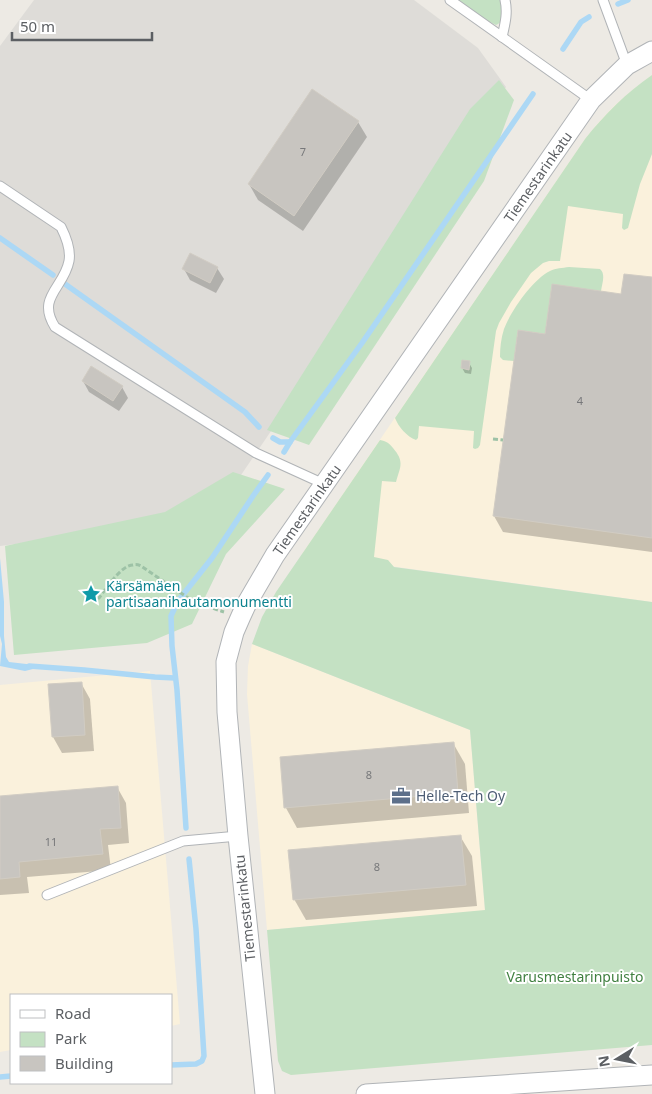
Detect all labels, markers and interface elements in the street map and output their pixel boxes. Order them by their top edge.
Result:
scale bar [12,10,152,42]
text: 50 m [20,16,55,36]
street label: Tiemestarinkatu [499,127,576,226]
house number: 7 [300,144,306,159]
house number: 4 [577,393,584,408]
street label: Tiemestarinkatu [268,460,345,559]
place label: Kärsämäen partisaanihautamonumentti [106,576,292,611]
place icon: Kärsämäen partisaanihautamonumentti [80,583,102,605]
house number: 8 [366,767,372,782]
office icon: Helle-Tech Oy [390,785,412,807]
place label: Helle-Tech Oy [416,786,506,805]
house number: 11 [45,834,57,849]
street label: Tiemestarinkatu [229,854,260,962]
house number: 8 [374,859,380,874]
park label: Varusmestarinpuisto [507,967,643,986]
legend [10,994,172,1084]
text: Road [55,1003,91,1023]
text: Park [55,1028,87,1048]
north arrow [592,1034,642,1084]
text: Building [55,1053,113,1073]
text: N [593,1054,614,1069]

